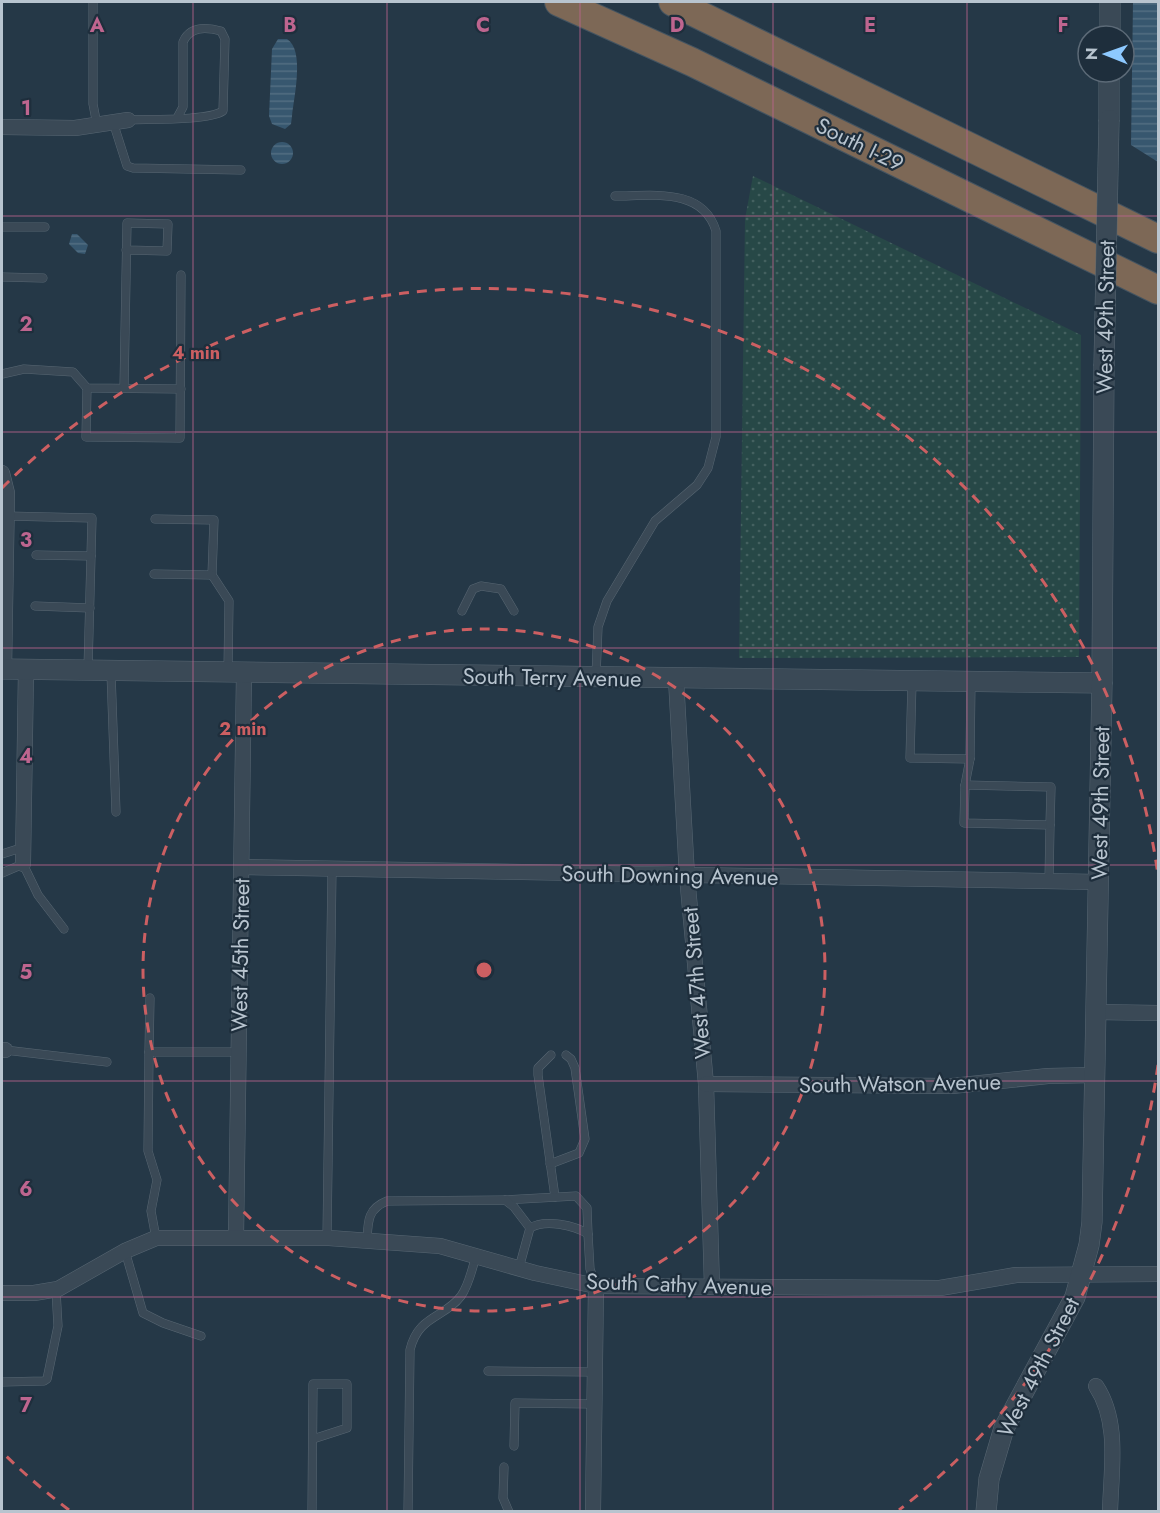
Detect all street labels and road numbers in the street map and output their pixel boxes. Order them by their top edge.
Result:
street label: South I-29 [811,109,909,179]
street label: West 49th Street [1088,239,1122,394]
street label: South Terry Avenue [462,659,642,695]
street label: West 49th Street [1083,725,1117,880]
street label: South Downing Avenue [561,857,779,893]
street label: West 45th Street [223,877,257,1032]
street label: West 47th Street [673,905,719,1060]
street label: South Watson Avenue [799,1065,1001,1101]
street label: South Cathy Avenue [585,1265,773,1303]
street label: West 49th Street [989,1291,1087,1443]

